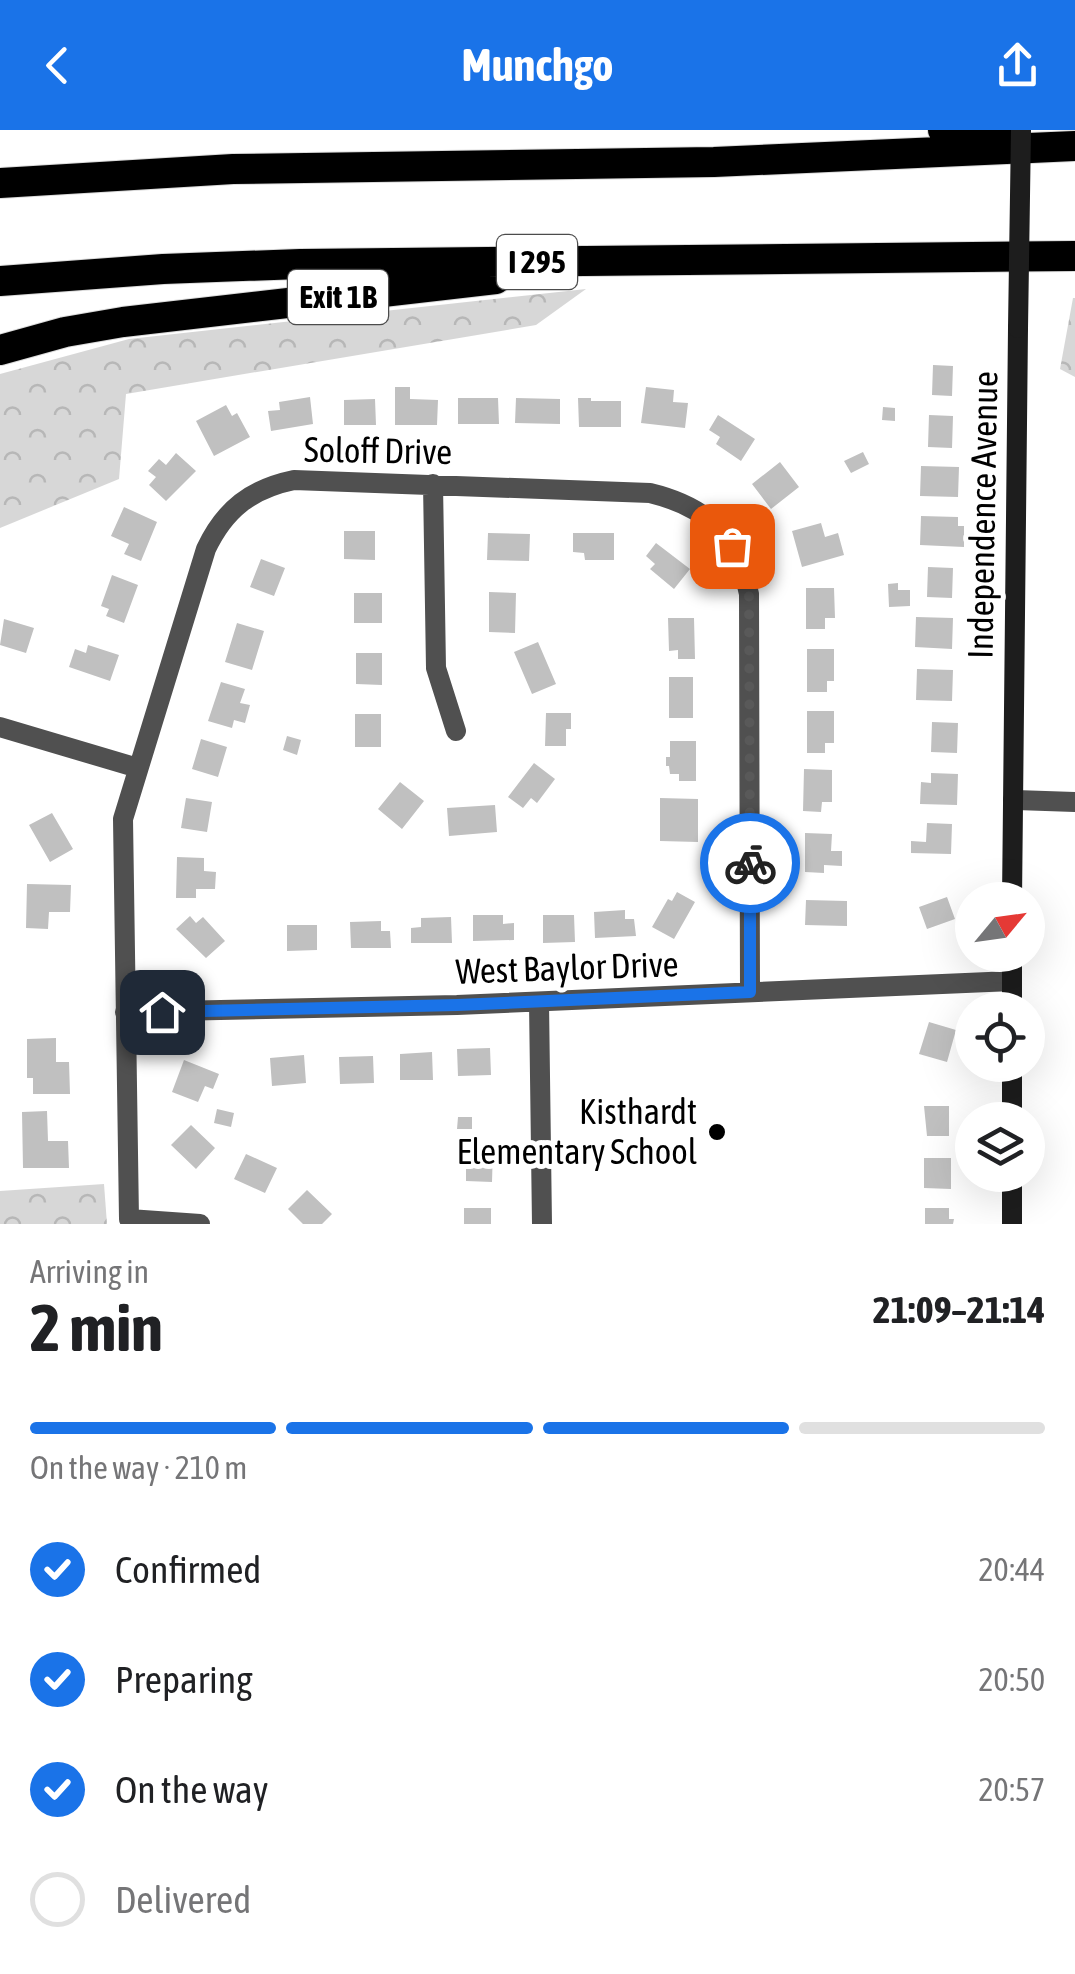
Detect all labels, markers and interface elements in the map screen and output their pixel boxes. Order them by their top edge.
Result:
icon: back [30,38,85,93]
icon: share [990,38,1045,93]
text: Munchgo [462,39,613,91]
road number: I 295 [497,235,577,289]
road number: Exit 1B [288,270,388,324]
street label: Independence Avenue [959,371,1005,659]
street label: Soloff Drive [304,429,452,471]
pin [690,504,775,589]
icon: bag [705,519,760,574]
courier [700,813,800,913]
icon: bike [723,836,778,891]
north arrow [955,882,1045,972]
map controls [955,882,1045,1192]
street label: West Baylor Drive [455,943,679,991]
pin [120,970,205,1055]
icon: home [135,985,190,1040]
button: locate [955,992,1045,1082]
place label: Kisthardt Elementary School [457,1091,697,1171]
button: layers [955,1102,1045,1192]
marker: Kisthardt Elementary School [706,1121,728,1143]
text: Arriving in [30,1253,149,1290]
text: 21:09–21:14 [873,1288,1045,1331]
text: 2 min [30,1290,163,1365]
text: On the way · 210 m [30,1449,247,1486]
icon: check [30,1542,85,1597]
text: Confirmed [115,1548,261,1591]
text: 20:44 [979,1551,1045,1588]
icon: check [30,1652,85,1707]
text: Preparing [115,1658,253,1701]
text: 20:50 [979,1661,1045,1698]
icon: check [30,1762,85,1817]
text: On the way [115,1768,268,1811]
text: 20:57 [979,1771,1045,1808]
text: Delivered [115,1878,251,1921]

